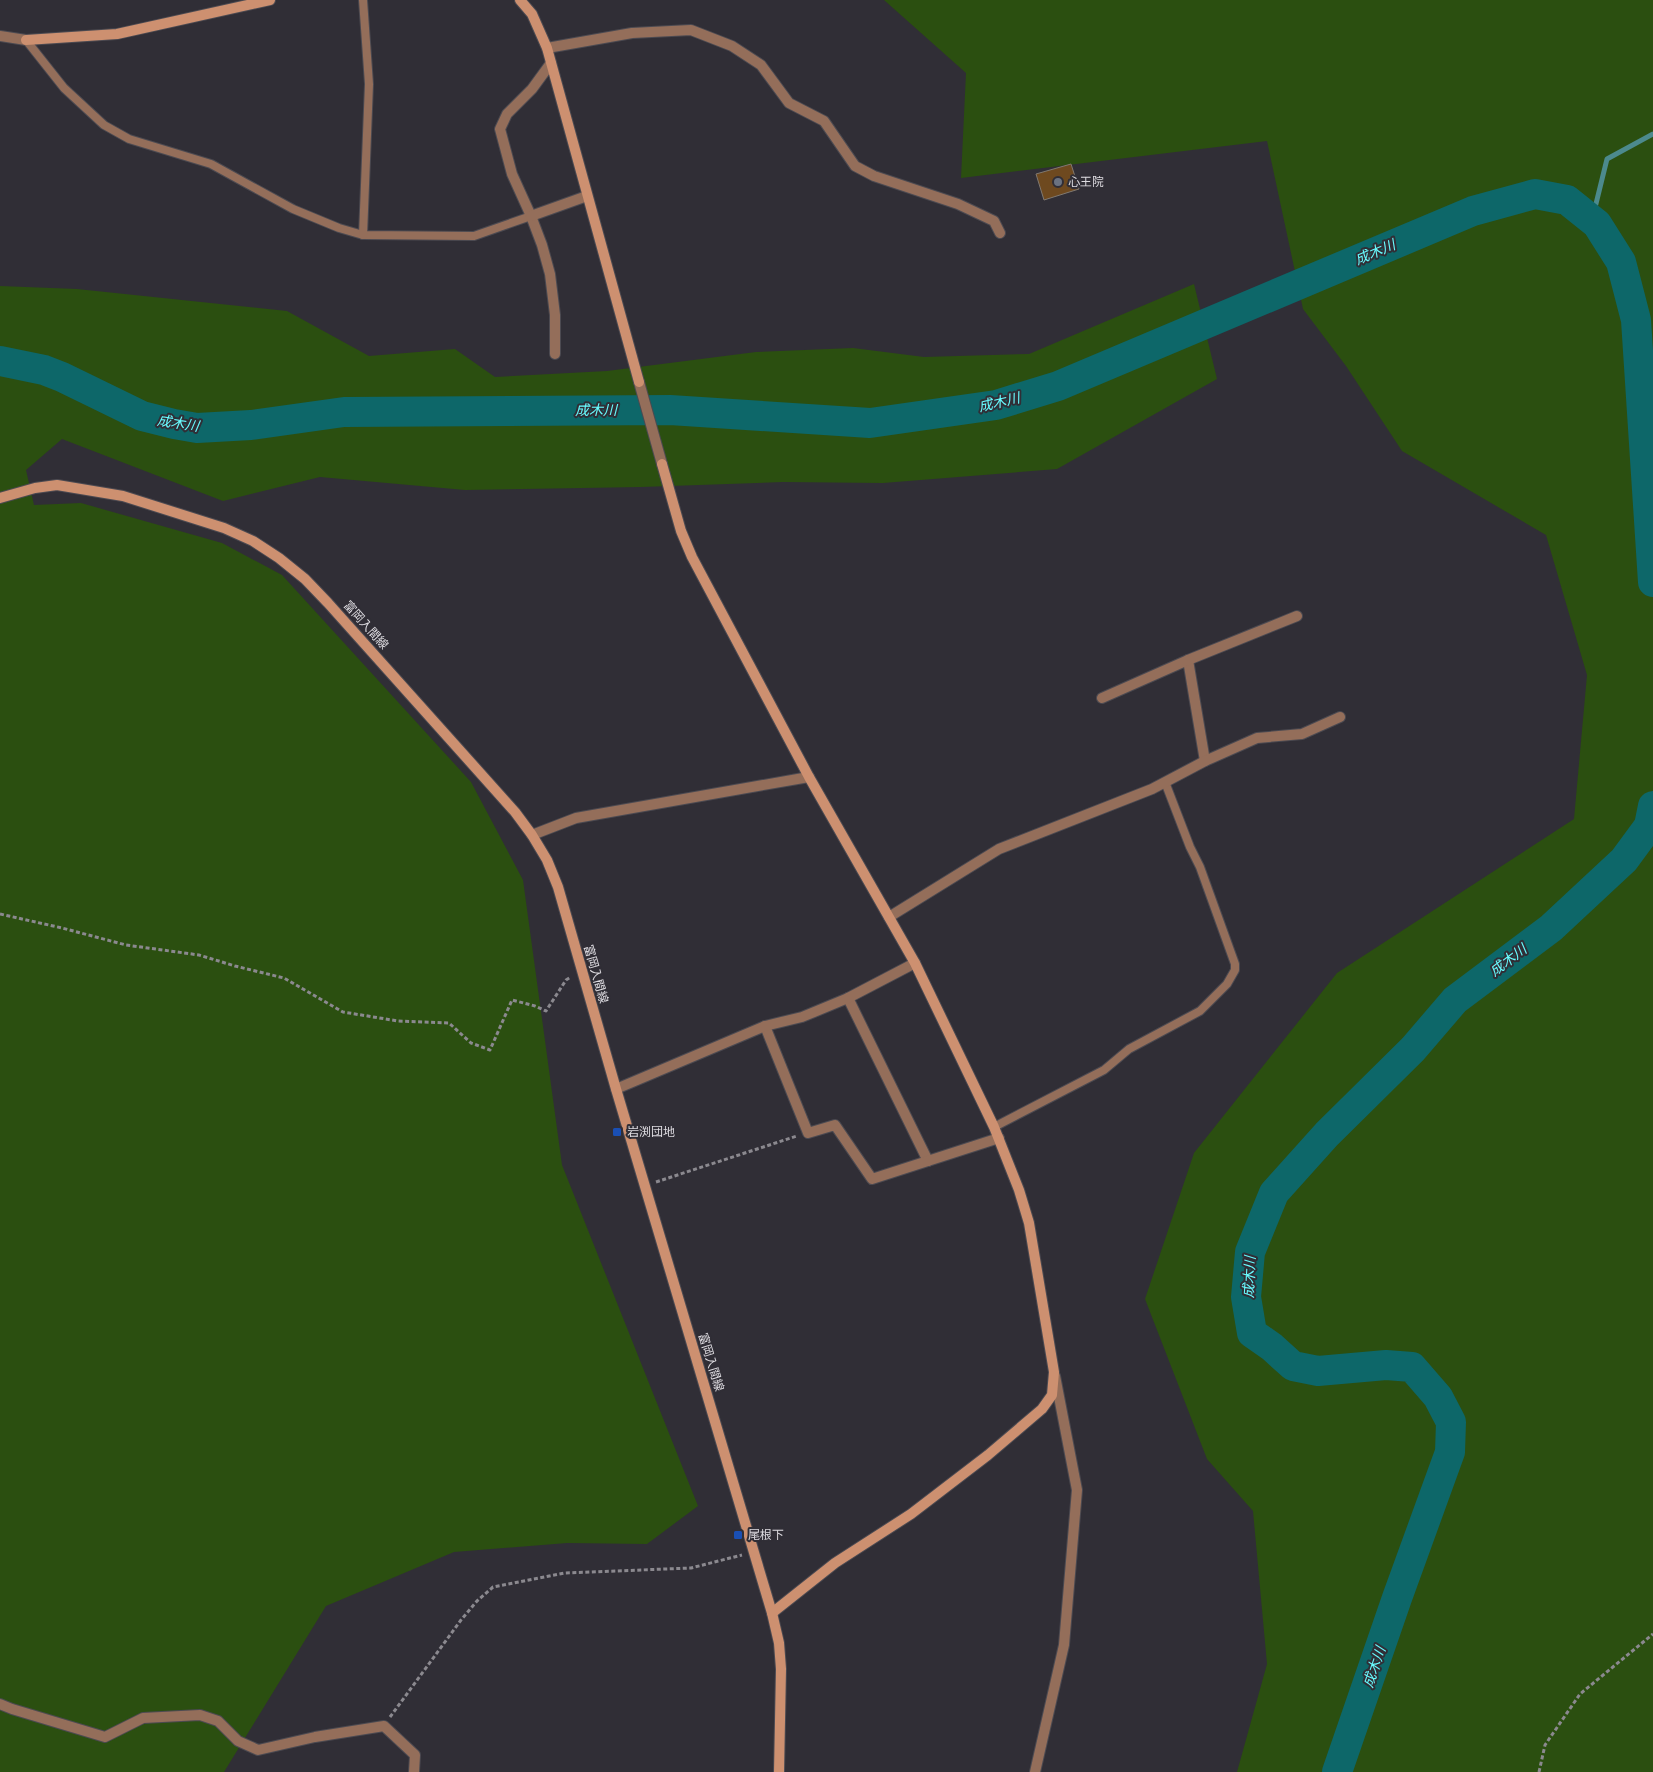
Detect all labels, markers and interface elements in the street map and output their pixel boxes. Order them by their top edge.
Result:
place label: 心王院 [1068,175,1104,191]
marker: 心王院 [1052,176,1064,188]
water label: 成木川 [1353,237,1400,269]
water label: 成木川 [977,390,1024,416]
water label: 成木川 [575,403,619,420]
water label: 成木川 [156,413,202,436]
street label: 富岡入間線 [339,598,391,653]
water label: 成木川 [1487,941,1532,981]
street label: 富岡入間線 [579,943,611,1005]
place label: 岩渕団地 [627,1125,675,1141]
marker: 岩渕団地 [611,1126,623,1138]
water label: 成木川 [1241,1254,1260,1298]
street label: 富岡入間線 [694,1331,726,1393]
place label: 尾根下 [748,1528,784,1544]
marker: 尾根下 [732,1529,744,1541]
water label: 成木川 [1361,1643,1391,1690]

